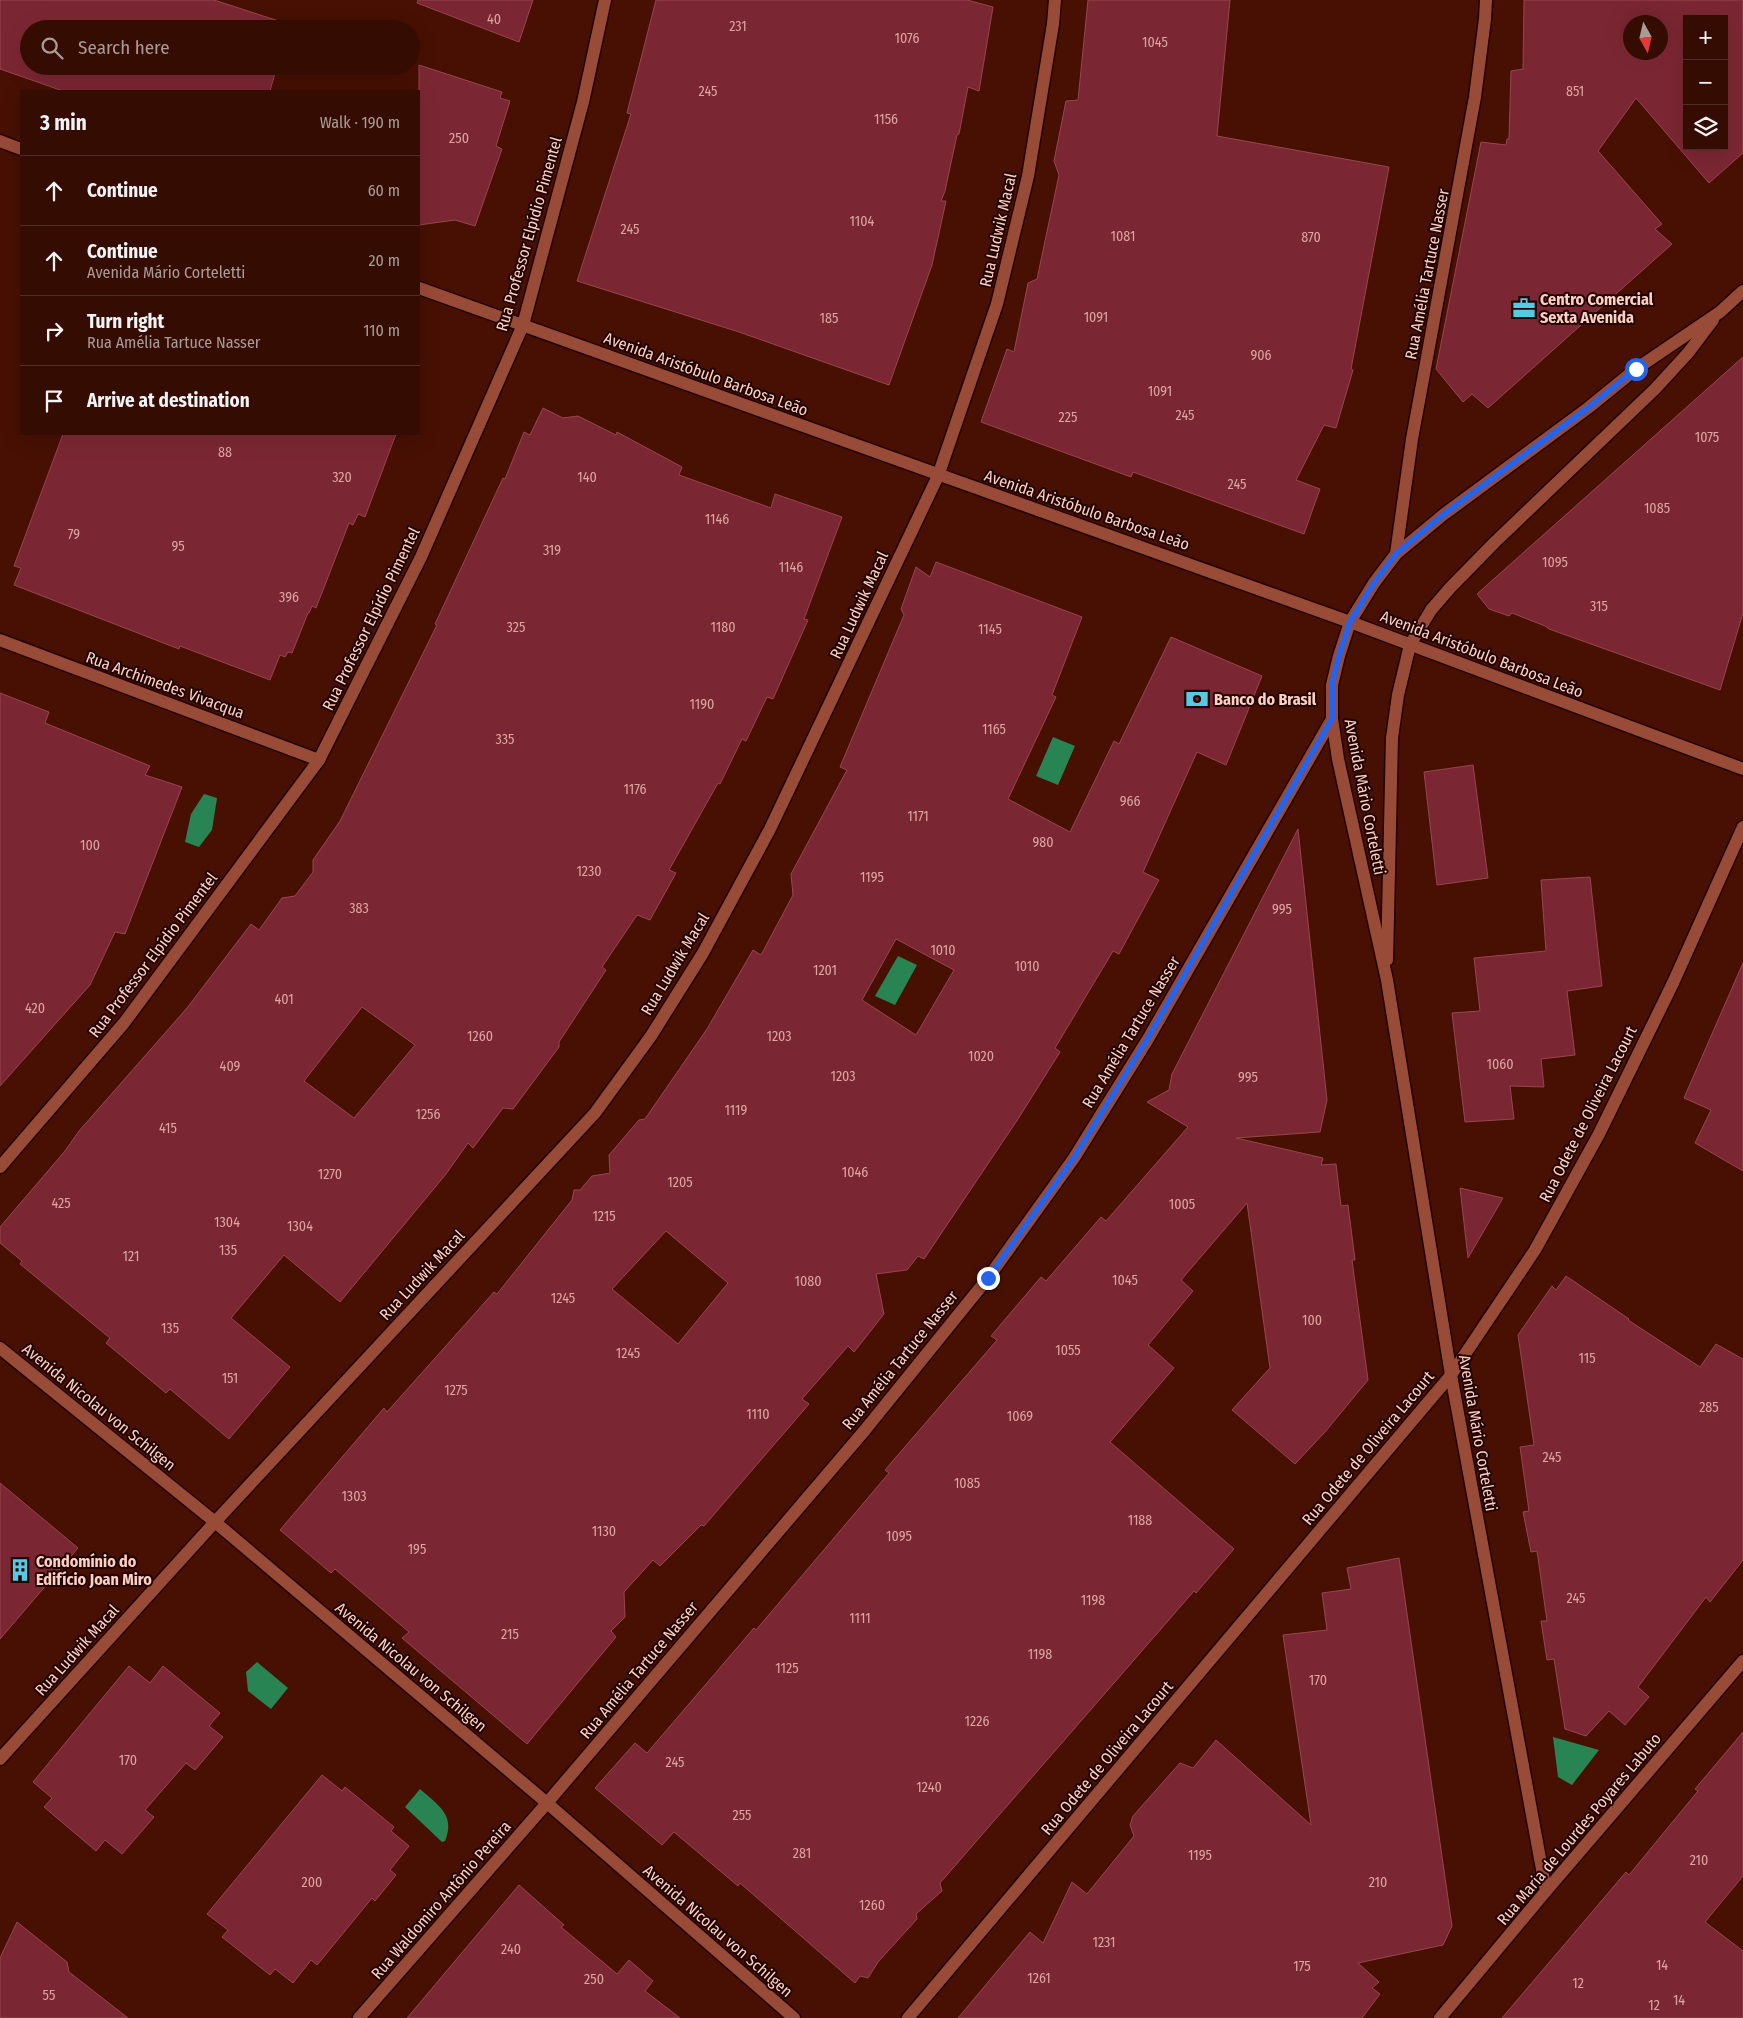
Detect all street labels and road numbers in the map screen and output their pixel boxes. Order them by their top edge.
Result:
street label: Rua Professor Elpídio Pimentel [492,135,566,333]
street label: Rua Ludwik Macal [976,171,1020,289]
street label: Rua Amélia Tartuce Nasser [1401,187,1453,361]
street label: Avenida Aristóbulo Barbosa Leão [601,328,811,420]
street label: Avenida Aristóbulo Barbosa Leão [982,466,1192,554]
street label: Rua Professor Elpídio Pimentel [318,524,424,714]
street label: Rua Ludwik Macal [826,548,892,662]
street label: Avenida Aristóbulo Barbosa Leão [1378,606,1586,702]
street label: Rua Archimedes Vivacqua [83,648,247,723]
street label: Avenida Mário Corteletti [1341,718,1389,876]
street label: Rua Professor Elpídio Pimentel [85,869,221,1041]
street label: Rua Ludwik Macal [637,909,713,1019]
street label: Rua Amélia Tartuce Nasser [1078,952,1184,1111]
street label: Rua Odete de Oliveira Lacourt [1535,1022,1641,1205]
street label: Rua Ludwik Macal [375,1226,469,1324]
street label: Rua Amélia Tartuce Nasser [838,1286,962,1433]
street label: Avenida Nicolau von Schilgen [19,1339,179,1475]
street label: Avenida Mário Corteletti [1455,1353,1501,1513]
street label: Rua Odete de Oliveira Lacourt [1298,1367,1438,1529]
street label: Rua Amélia Tartuce Nasser [576,1597,702,1743]
street label: Avenida Nicolau von Schilgen [332,1598,490,1736]
street label: Rua Ludwik Macal [31,1601,123,1699]
street label: Rua Odete de Oliveira Lacourt [1037,1677,1177,1839]
street label: Rua Maria de Lourdes Poyares Labuto [1493,1729,1665,1929]
street label: Rua Waldomiro Antônio Pereira [367,1817,515,1983]
street label: Avenida Nicolau von Schilgen [639,1861,797,2001]

